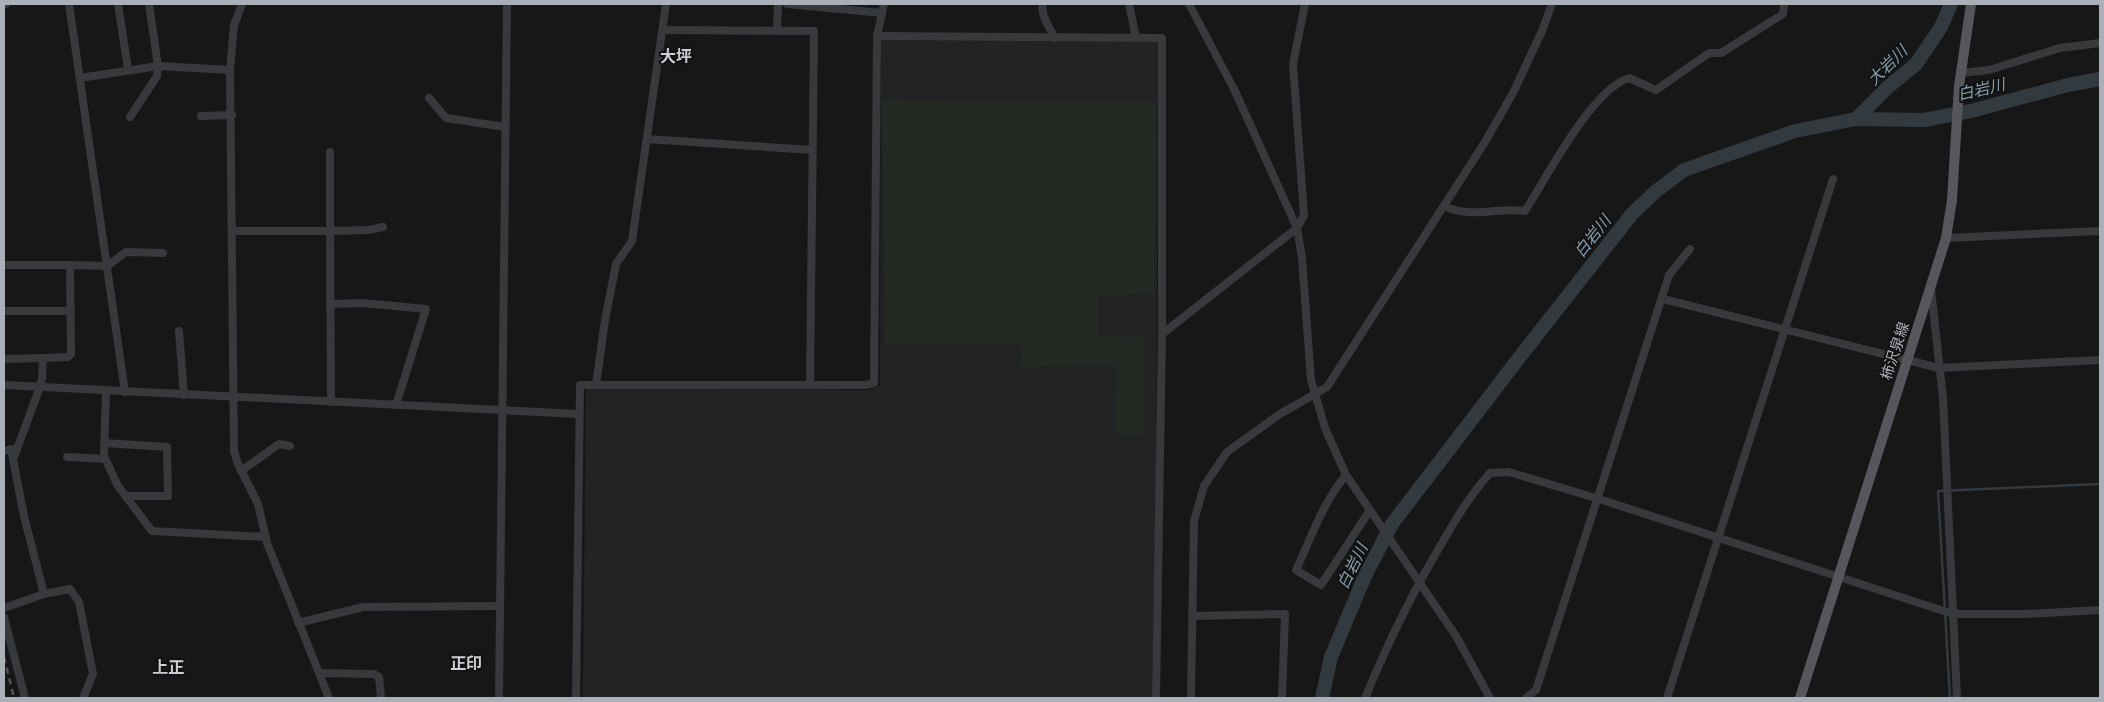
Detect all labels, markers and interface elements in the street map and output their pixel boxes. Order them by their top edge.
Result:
water label: 大岩川 [1864,41,1913,90]
district label: 大坪 [660,48,692,67]
water label: 白岩川 [1956,75,2009,105]
water label: 白岩川 [1571,211,1617,262]
street label: 柿沢泉線 [1877,320,1914,383]
water label: 白岩川 [1334,539,1373,592]
district label: 正印 [450,655,482,674]
district label: 上正 [152,659,184,678]

